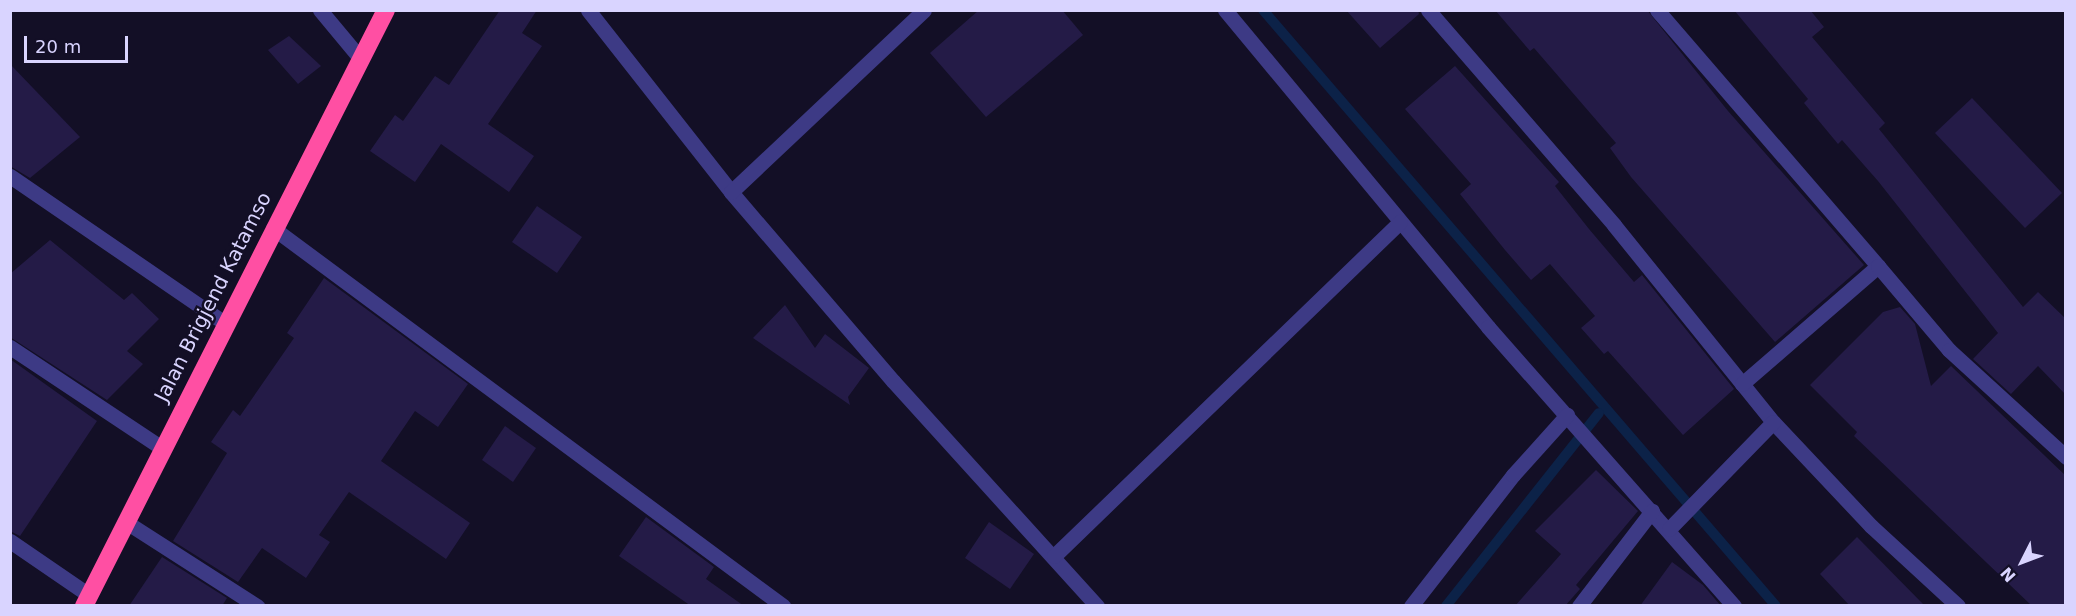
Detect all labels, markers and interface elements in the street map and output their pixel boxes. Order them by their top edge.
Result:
scale bar [27,24,130,62]
text: 20 m [35,36,81,57]
street label: Jalan Brigjend Katamso [150,188,276,406]
north arrow [1992,532,2052,592]
text: N [1997,563,2020,586]

